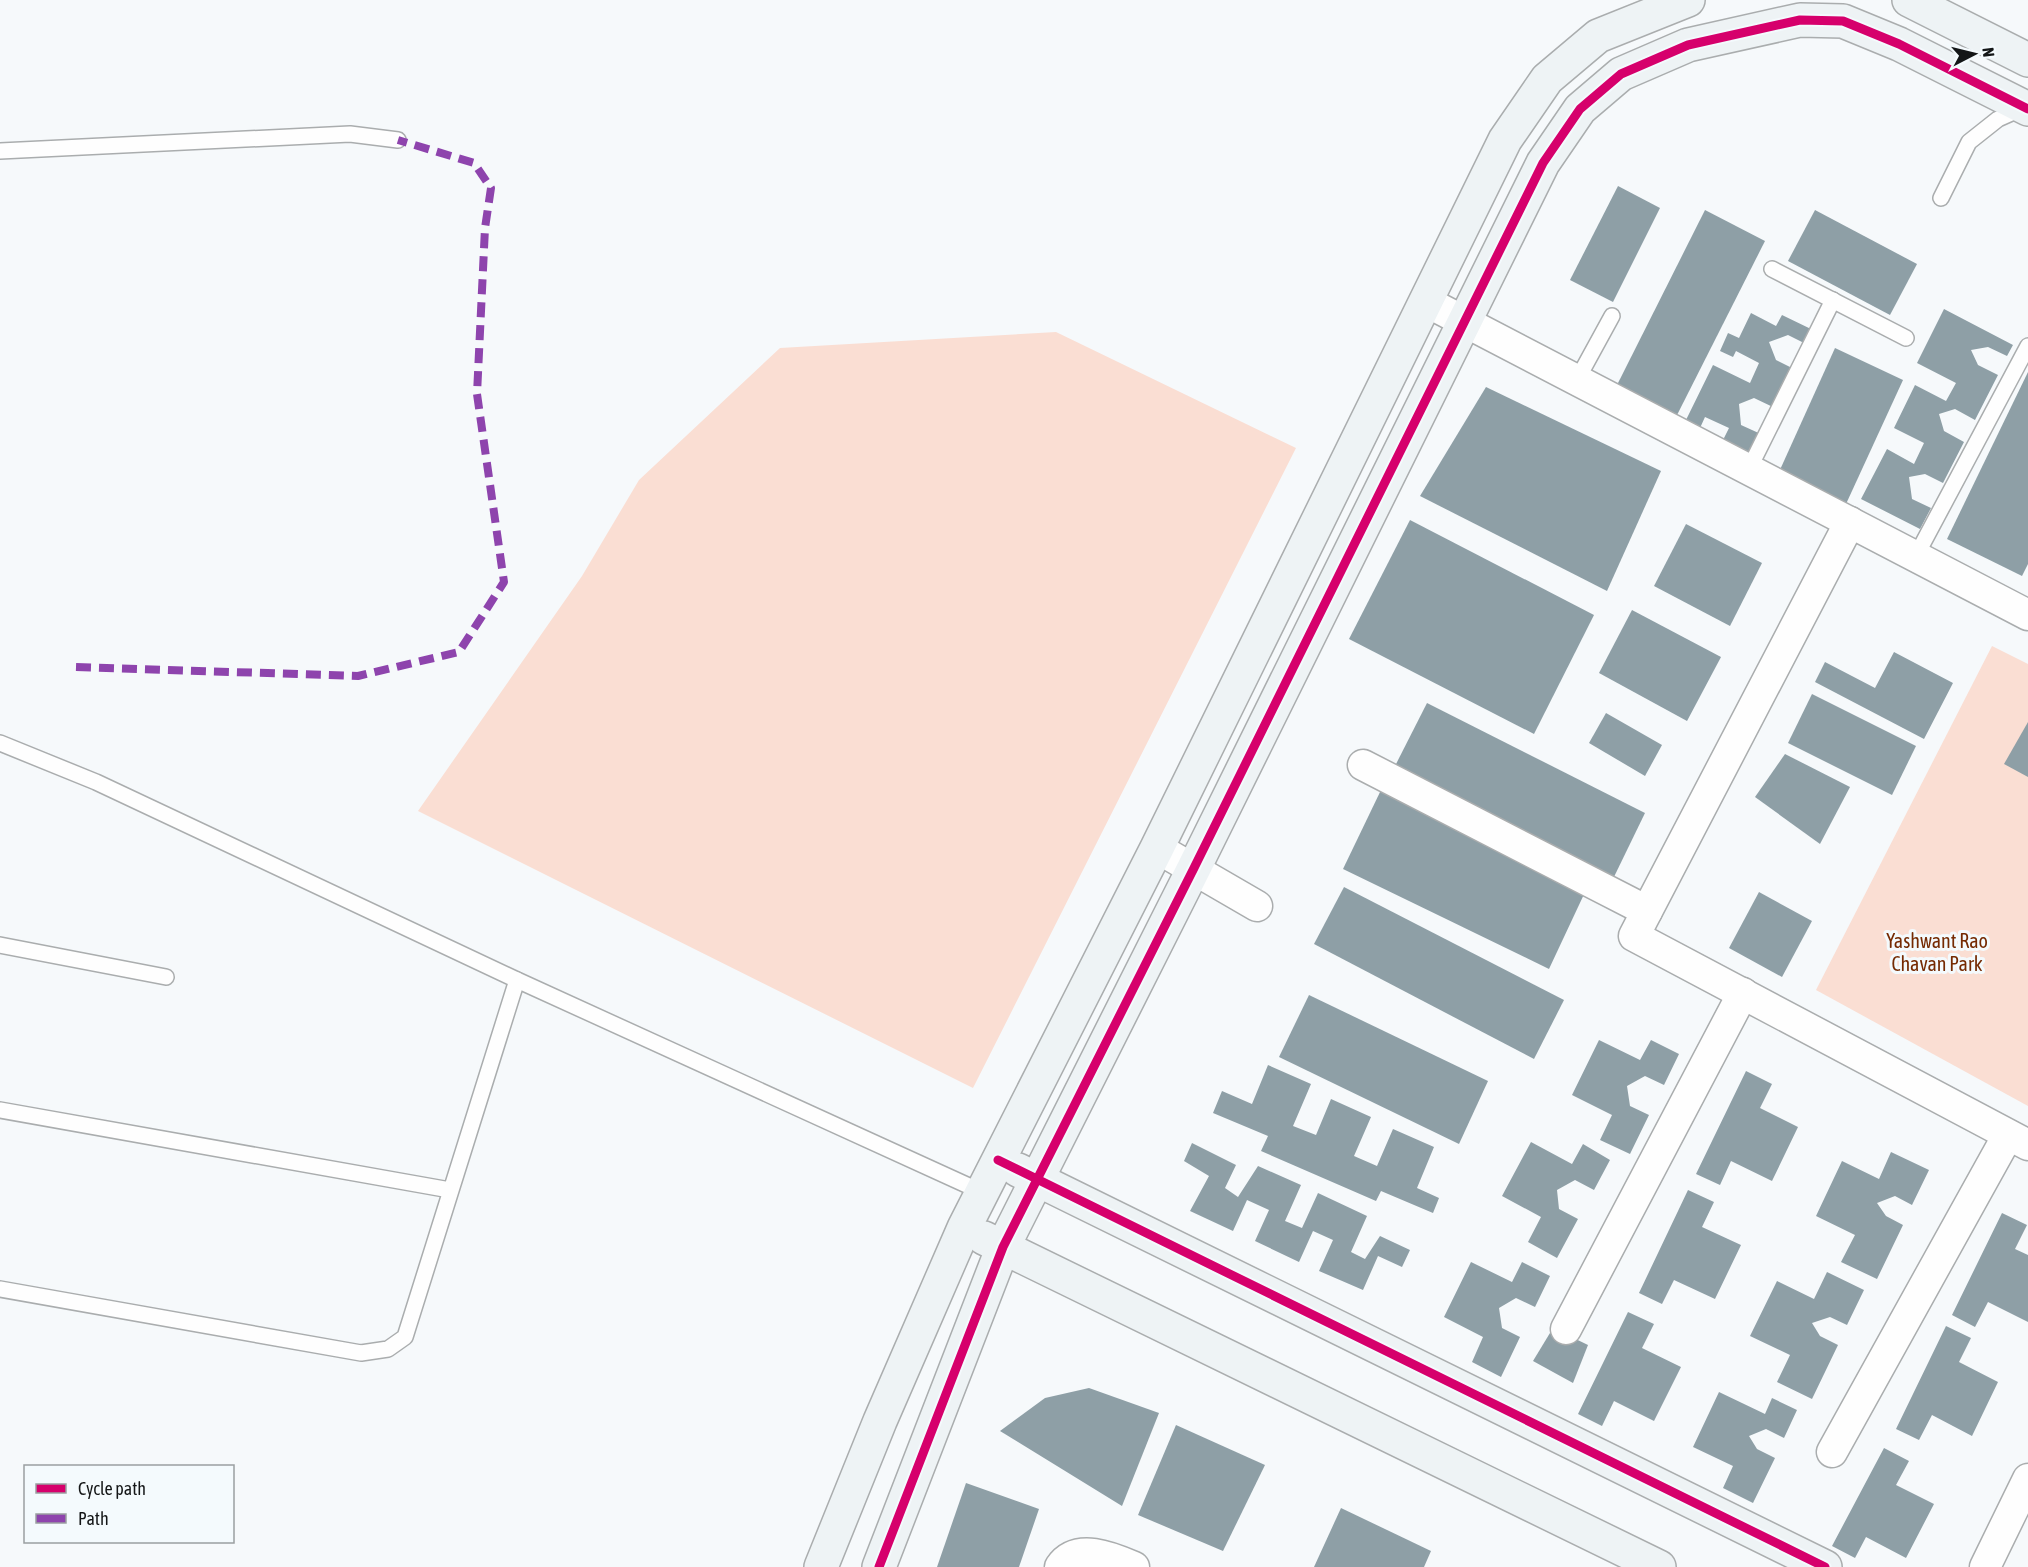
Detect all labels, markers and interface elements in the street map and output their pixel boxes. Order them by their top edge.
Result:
north arrow [1944,24,2004,84]
text: N [1979,46,1998,58]
park label: Yashwant Rao Chavan Park [1886,929,1988,975]
legend [24,1465,234,1543]
text: Cycle path [78,1478,146,1499]
text: Path [78,1508,109,1529]

